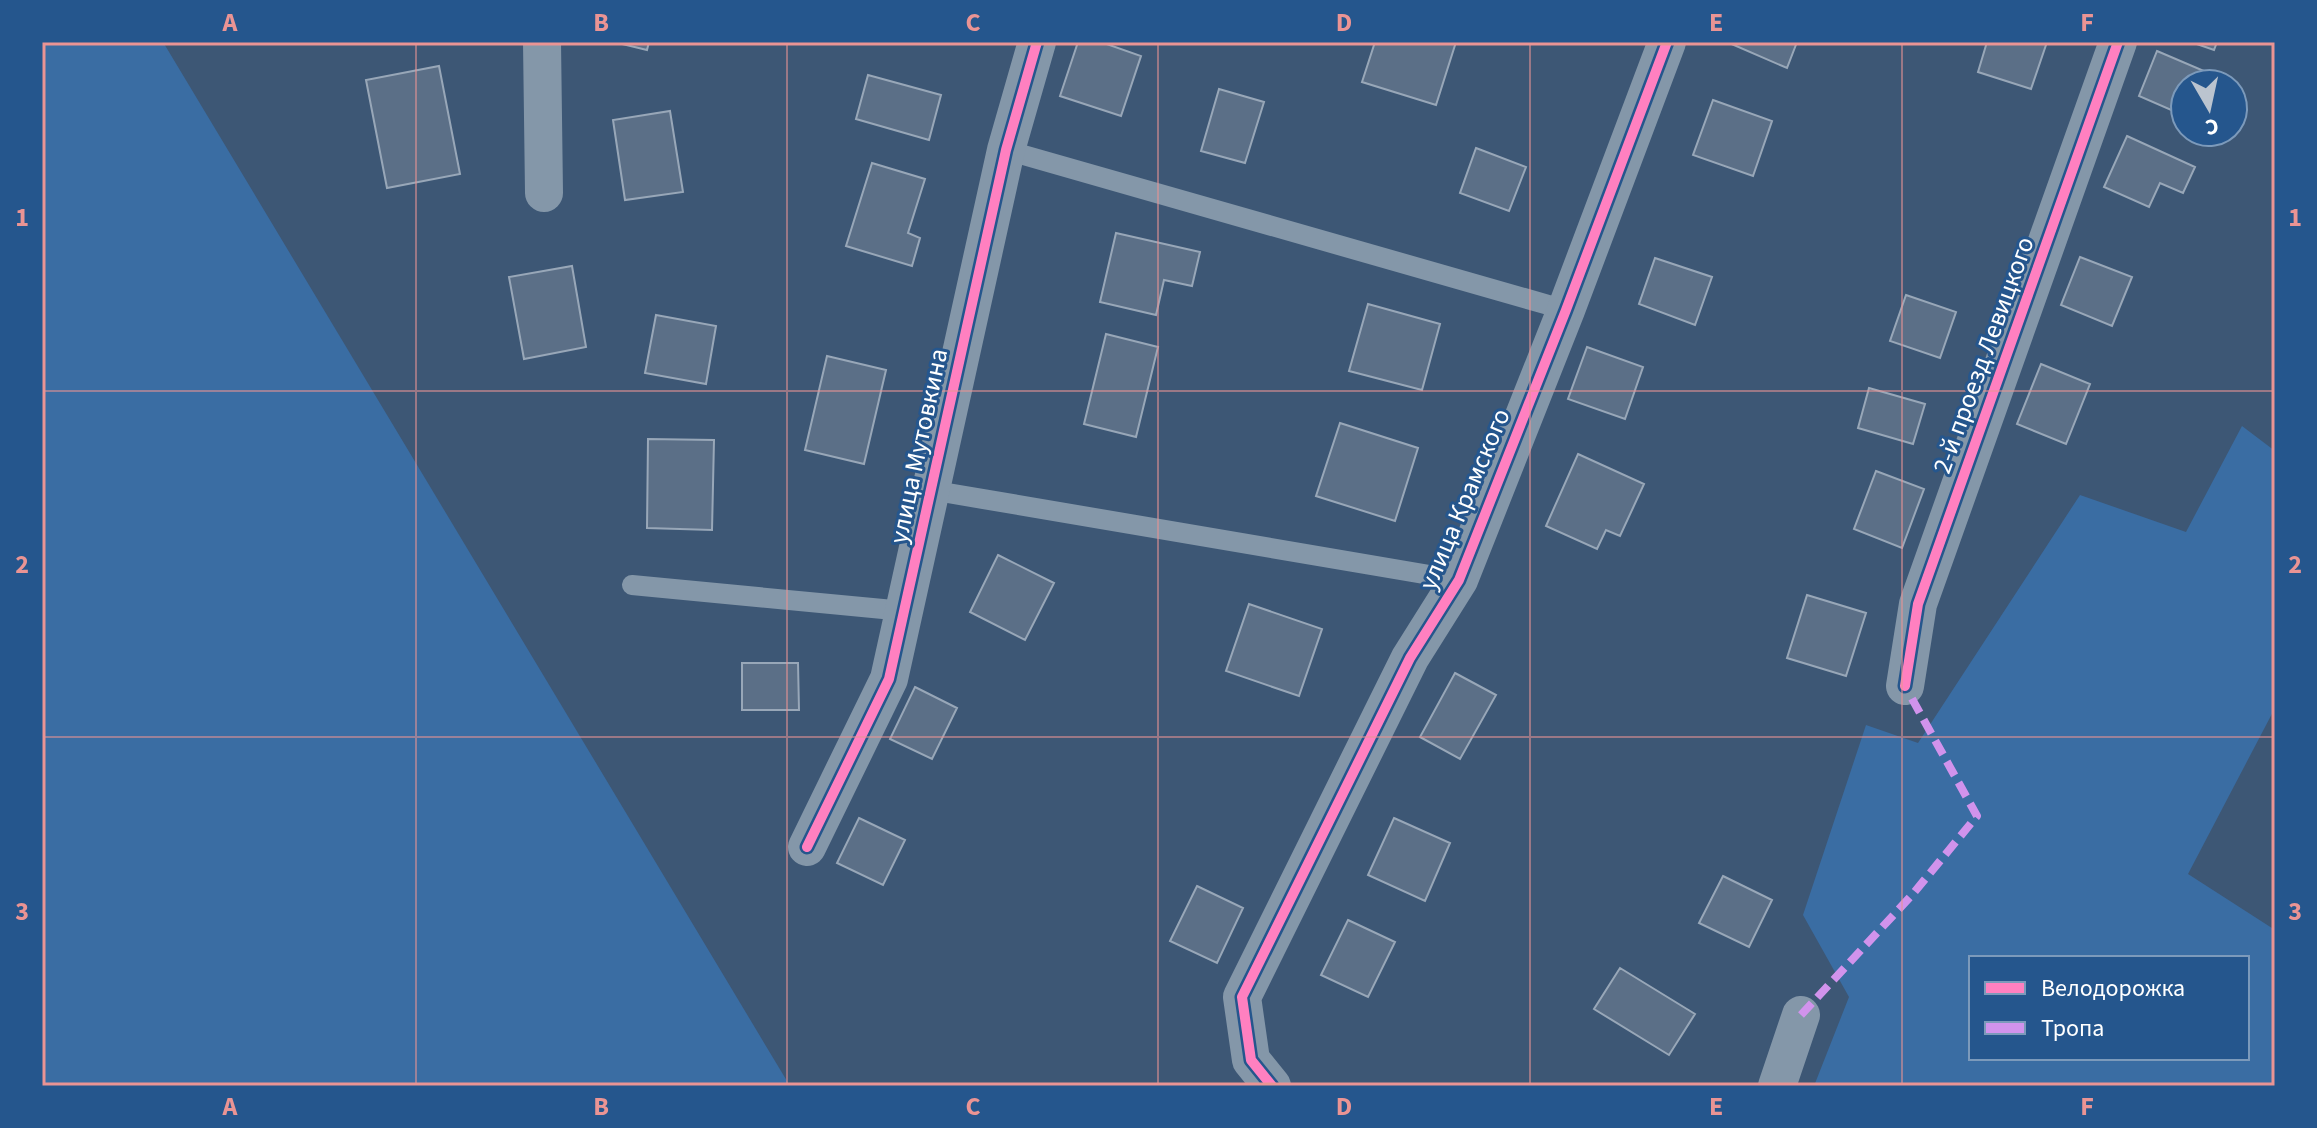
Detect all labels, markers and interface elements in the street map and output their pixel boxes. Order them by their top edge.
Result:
text: A [222,4,239,41]
text: B [593,4,609,41]
text: C [965,4,981,41]
text: D [1336,4,1352,41]
text: E [1709,4,1723,41]
text: F [2080,4,2094,41]
north arrow [2169,68,2249,148]
text: С [2203,110,2221,144]
text: 1 [15,199,29,236]
text: 1 [2288,199,2302,236]
street label: 2-й проезд Левицкого [1923,232,2044,479]
street label: улица Мутовкина [880,345,957,547]
street label: улица Крамского [1410,403,1519,596]
text: 2 [15,546,29,583]
text: 2 [2288,546,2302,583]
text: 3 [15,893,29,930]
text: 3 [2288,893,2302,930]
legend [1969,956,2249,1060]
text: Велодорожка [2041,971,2185,1006]
text: Тропа [2041,1011,2104,1046]
text: A [222,1088,239,1125]
text: B [593,1088,609,1125]
text: C [965,1088,981,1125]
text: D [1336,1088,1352,1125]
text: E [1709,1088,1723,1125]
text: F [2080,1088,2094,1125]

